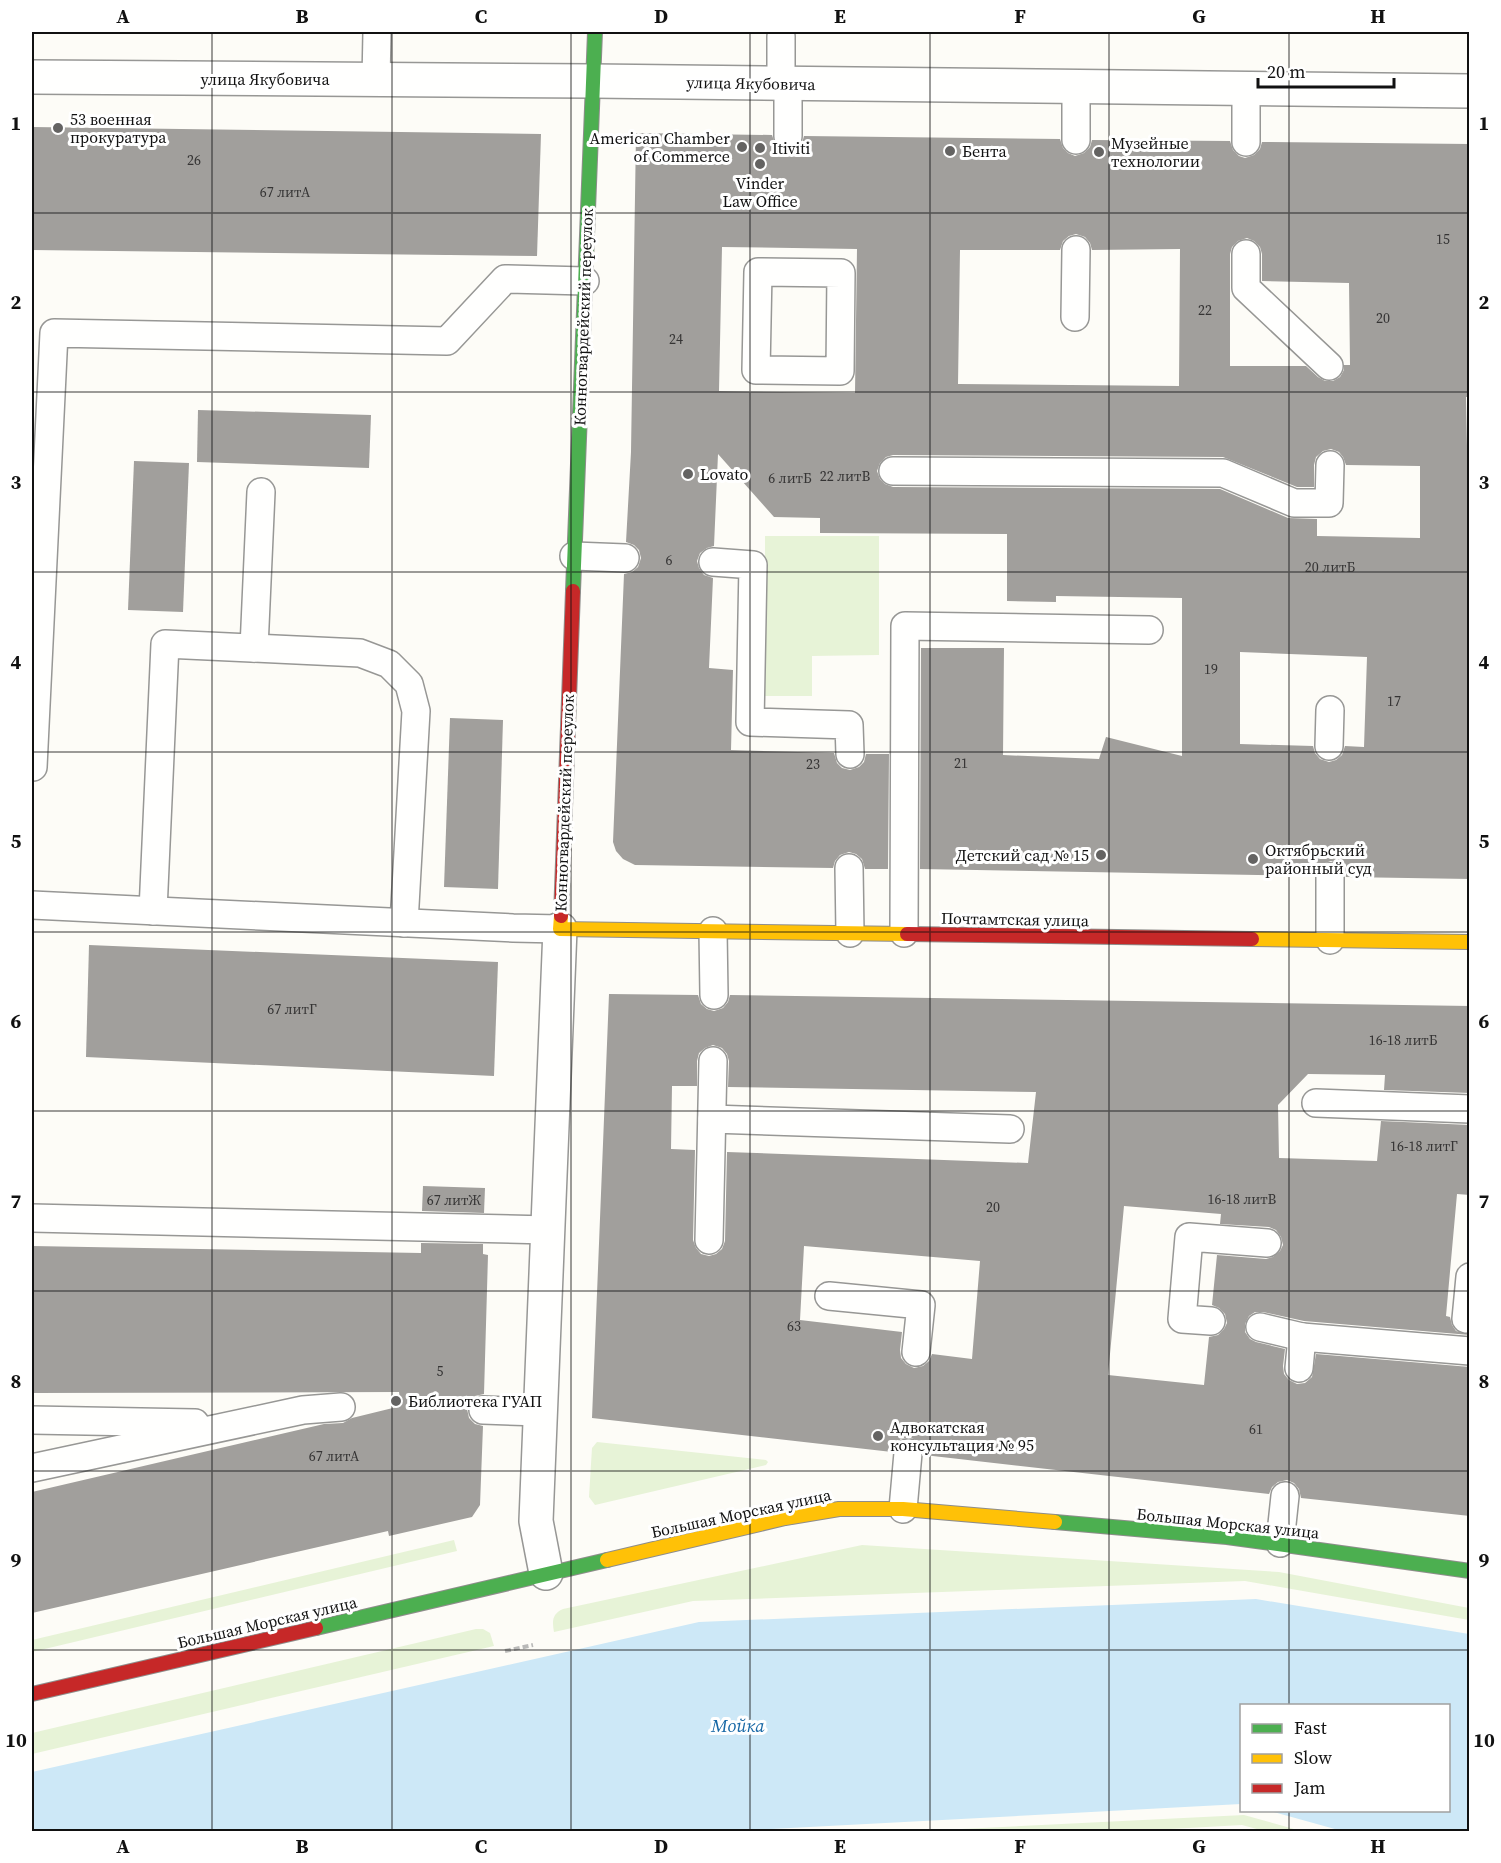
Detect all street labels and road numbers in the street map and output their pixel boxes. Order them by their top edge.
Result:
street label: улица Якубовича [200,68,330,90]
street label: улица Якубовича [686,71,817,95]
street label: Конногвардейский переулок [568,208,598,426]
street label: Конногвардейский переулок [549,694,579,912]
street label: Почтамтская улица [941,907,1090,931]
street label: Большая Морская улица [649,1483,834,1543]
street label: Большая Морская улица [1136,1502,1321,1544]
street label: Большая Морская улица [175,1590,360,1653]

